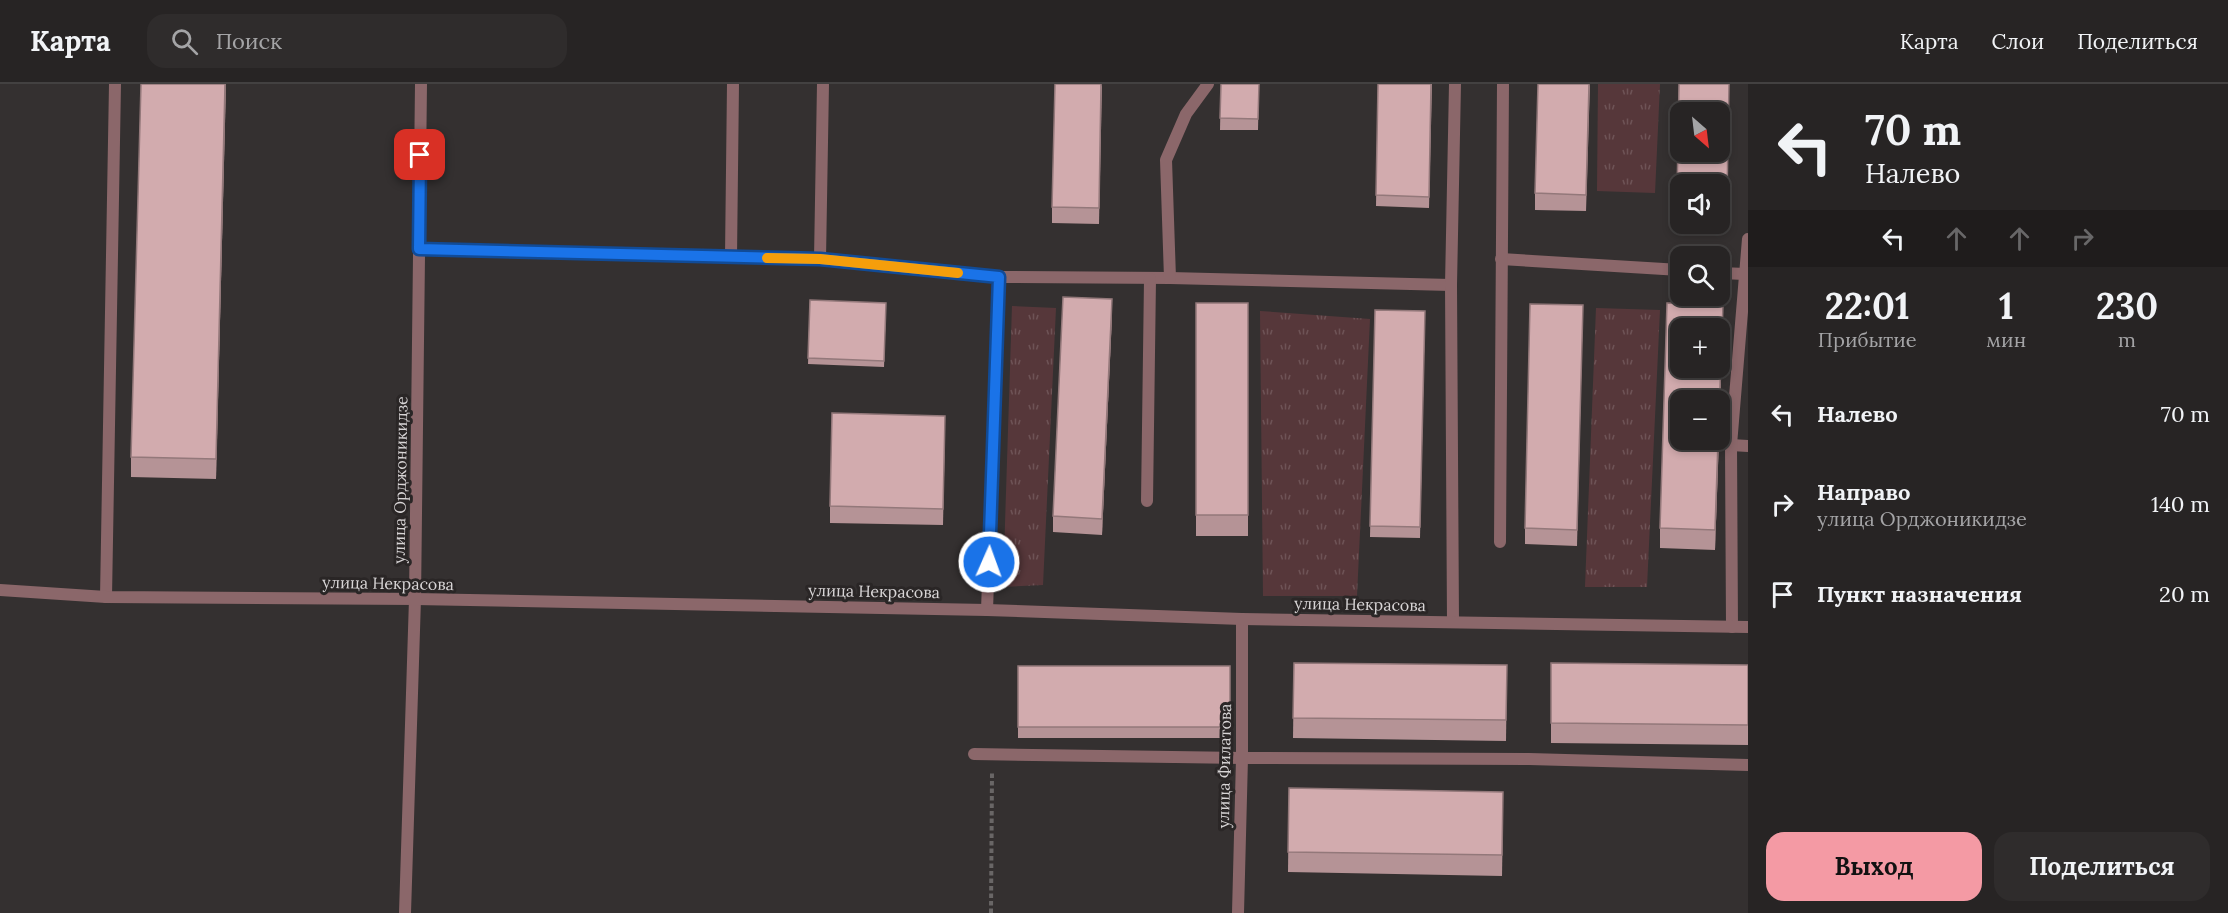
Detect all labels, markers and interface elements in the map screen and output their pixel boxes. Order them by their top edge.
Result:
search box [147,14,567,68]
text: Карта [30,23,111,59]
icon: search [168,25,201,58]
text: Поиск [216,27,282,55]
text: Карта [1900,28,1959,55]
text: Слои [1992,28,2044,55]
text: Поделиться [2077,28,2198,55]
north arrow [1670,102,1730,162]
map controls [1670,102,1730,450]
text: 70 m [1865,103,1961,157]
icon: left [1766,108,1844,186]
pin [394,129,445,180]
icon: arrive [403,138,436,171]
text: Налево [1865,156,1960,190]
button: sound [1670,174,1730,234]
icon: left [1877,222,1910,255]
icon: ahead [1940,222,1973,255]
icon: ahead [2003,222,2036,255]
icon: right [2066,222,2099,255]
button: search [1670,246,1730,306]
text: 22:01 [1825,283,1910,329]
text: 1 [1999,283,2014,329]
text: 230 [2096,283,2158,329]
button: + [1670,318,1730,378]
text: Прибытие [1818,327,1917,352]
text: мин [1986,327,2026,352]
text: m [2118,327,2136,352]
button: − [1670,390,1730,450]
street label: улица Орджоникидзе [389,396,411,564]
icon: left [1766,398,1799,431]
text: Налево [1817,400,1898,428]
text: 70 m [2161,400,2210,428]
text: Направо [1817,478,1911,506]
icon: right [1766,488,1799,521]
text: 140 m [2151,490,2210,518]
text: улица Орджоникидзе [1817,506,2027,531]
position arrow [957,530,1021,594]
street label: улица Некрасова [322,572,454,594]
icon: arrive [1766,578,1799,611]
street label: улица Некрасова [808,580,940,602]
text: Пункт назначения [1817,580,2022,608]
text: 20 m [2159,580,2210,608]
street label: улица Некрасова [1294,593,1426,615]
street label: улица Филатова [1213,703,1235,829]
button: Выход [1766,832,1982,901]
button: Поделиться [1994,832,2210,901]

